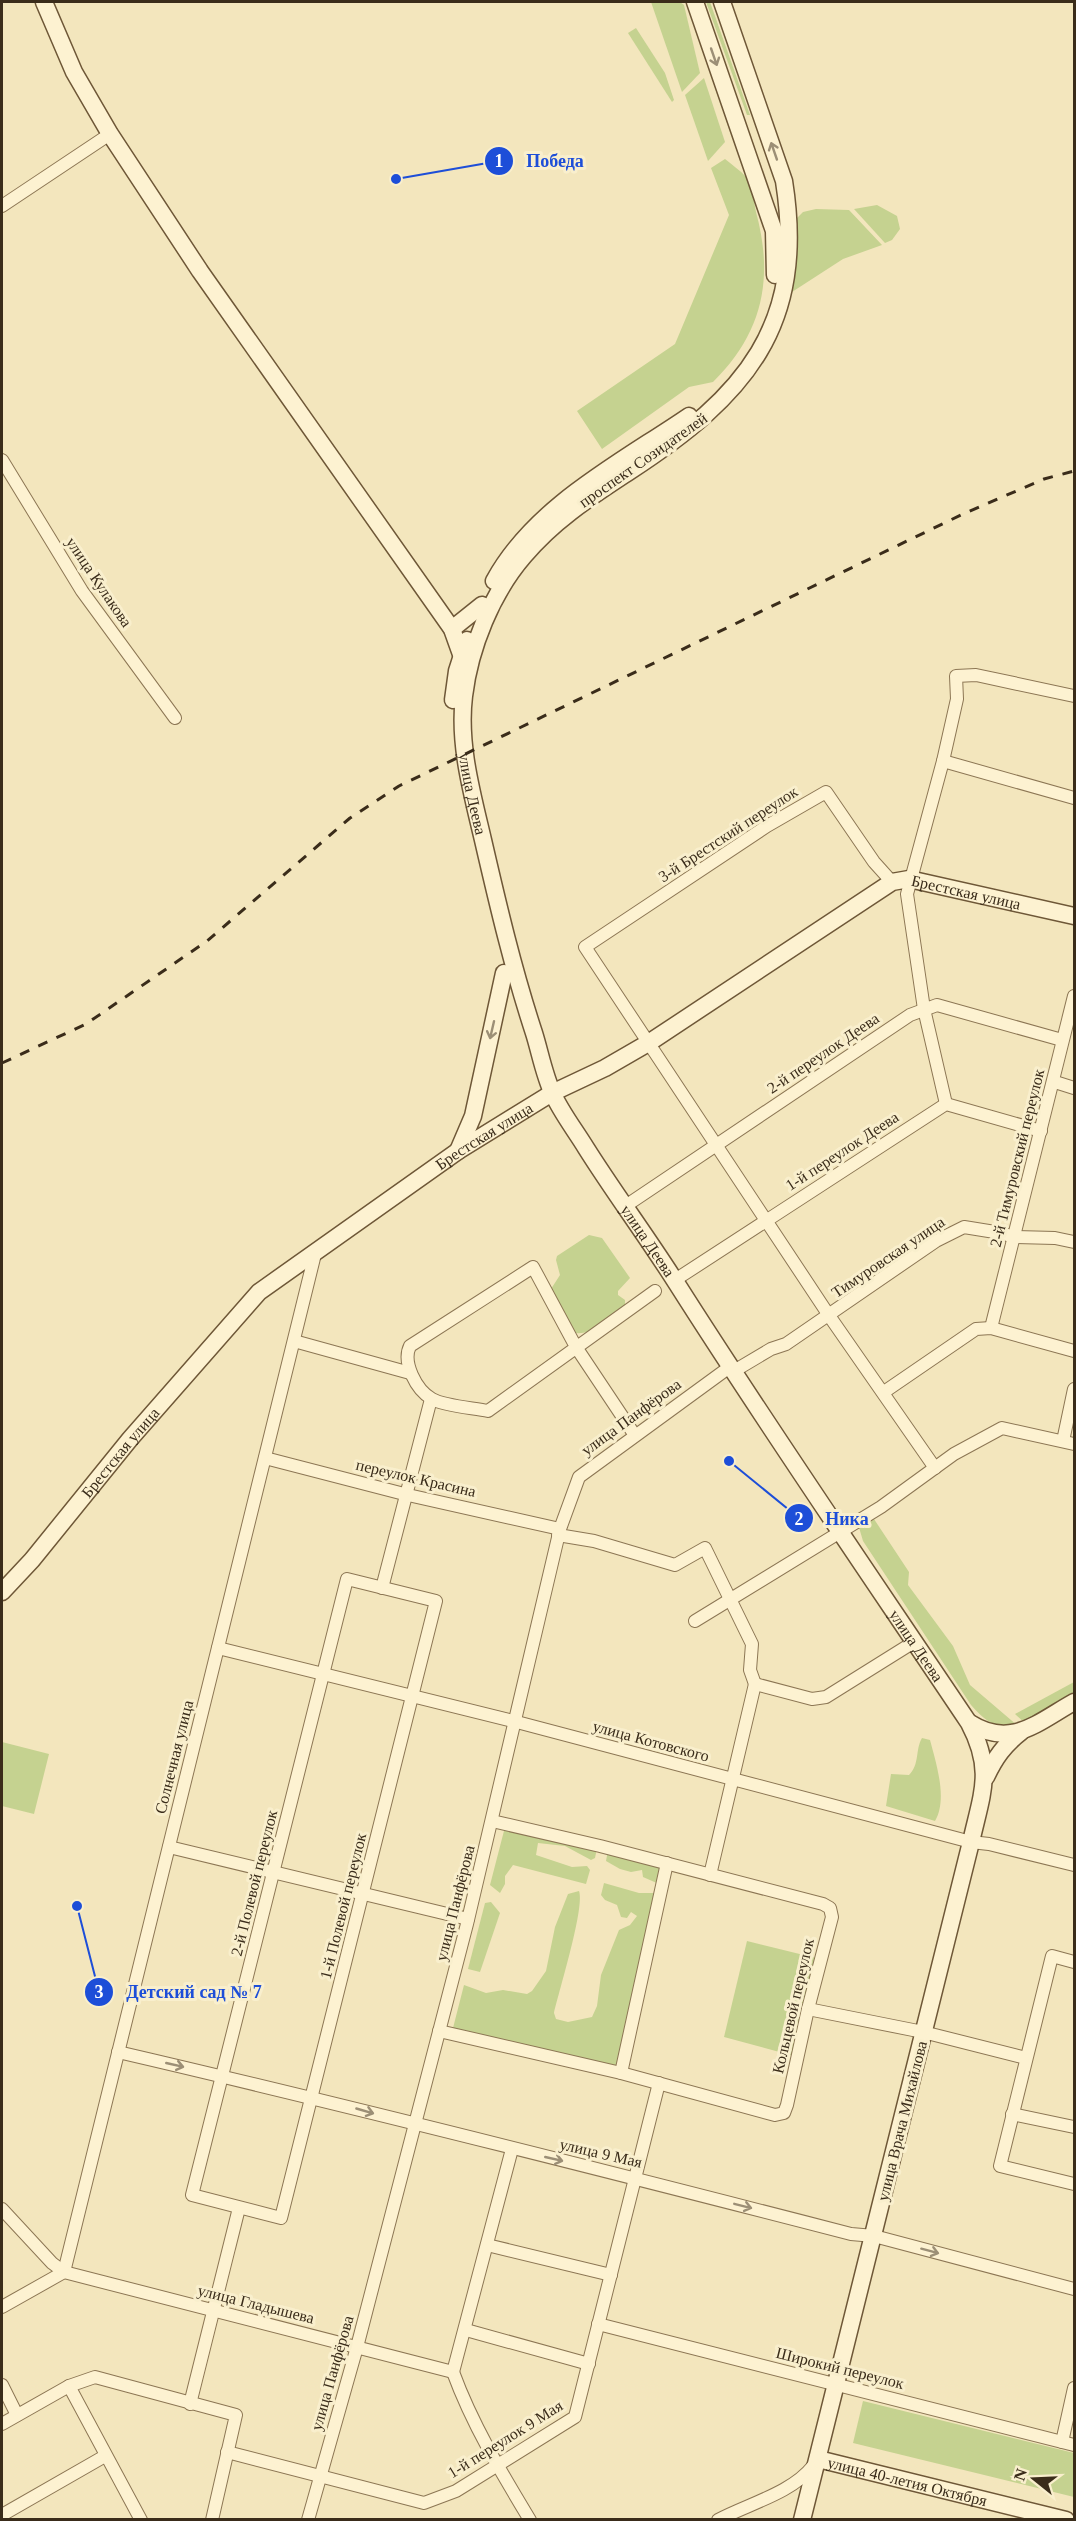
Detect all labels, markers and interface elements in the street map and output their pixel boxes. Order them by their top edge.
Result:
one-way arrow [710,47,721,66]
one-way arrow [767,142,778,161]
callout: Победа [484,143,596,179]
text: 1 [495,151,504,171]
text: Победа [526,151,584,171]
street label: проспект Созидателей [576,409,711,511]
street label: улица Кулакова [62,534,135,631]
street label: улица Деева [455,751,490,836]
street label: 3-й Брестский переулок [655,783,801,886]
street label: Брестская улица [910,871,1022,912]
street label: 2-й переулок Деева [764,1009,883,1098]
one-way arrow [486,1020,498,1039]
street label: 2-й Тимуровский переулок [987,1067,1048,1249]
street label: Брестская улица [432,1099,535,1173]
street label: 1-й переулок Деева [782,1108,902,1195]
street label: улица Деева [617,1201,678,1280]
street label: Тимуровская улица [828,1213,948,1302]
street label: улица Панфёрова [578,1375,685,1460]
street label: Брестская улица [78,1404,162,1501]
street label: переулок Красина [354,1456,478,1501]
callout: Ника [784,1500,881,1536]
text: 2 [795,1509,804,1529]
text: Ника [825,1509,869,1529]
street label: улица Деева [886,1606,947,1685]
street label: Солнечная улица [152,1699,197,1816]
street label: улица Котовского [591,1717,711,1766]
street label: 2-й Полевой переулок [228,1808,281,1958]
street label: 1-й Полевой переулок [317,1831,370,1981]
street label: улица Панфёрова [432,1843,479,1963]
street label: Кольцевой переулок [769,1937,818,2075]
callout: Детский сад № 7 [84,1974,274,2010]
text: 3 [95,1982,104,2002]
text: Детский сад № 7 [126,1982,262,2002]
street label: улица Врача Михайлова [874,2039,931,2203]
one-way arrow [165,2060,185,2071]
one-way arrow [355,2106,374,2118]
street label: улица 9 Мая [558,2135,645,2172]
one-way arrow [544,2154,563,2166]
one-way arrow [733,2201,752,2213]
one-way arrow [920,2246,939,2257]
street label: улица Гладышева [196,2281,316,2328]
street label: улица Панфёрова [307,2314,357,2433]
street label: Широкий переулок [774,2344,906,2393]
street label: 1-й переулок 9 Мая [445,2396,567,2482]
north arrow [1004,2449,1064,2509]
street label: улица 40-летия Октября [826,2453,989,2509]
text: N [1010,2466,1030,2483]

